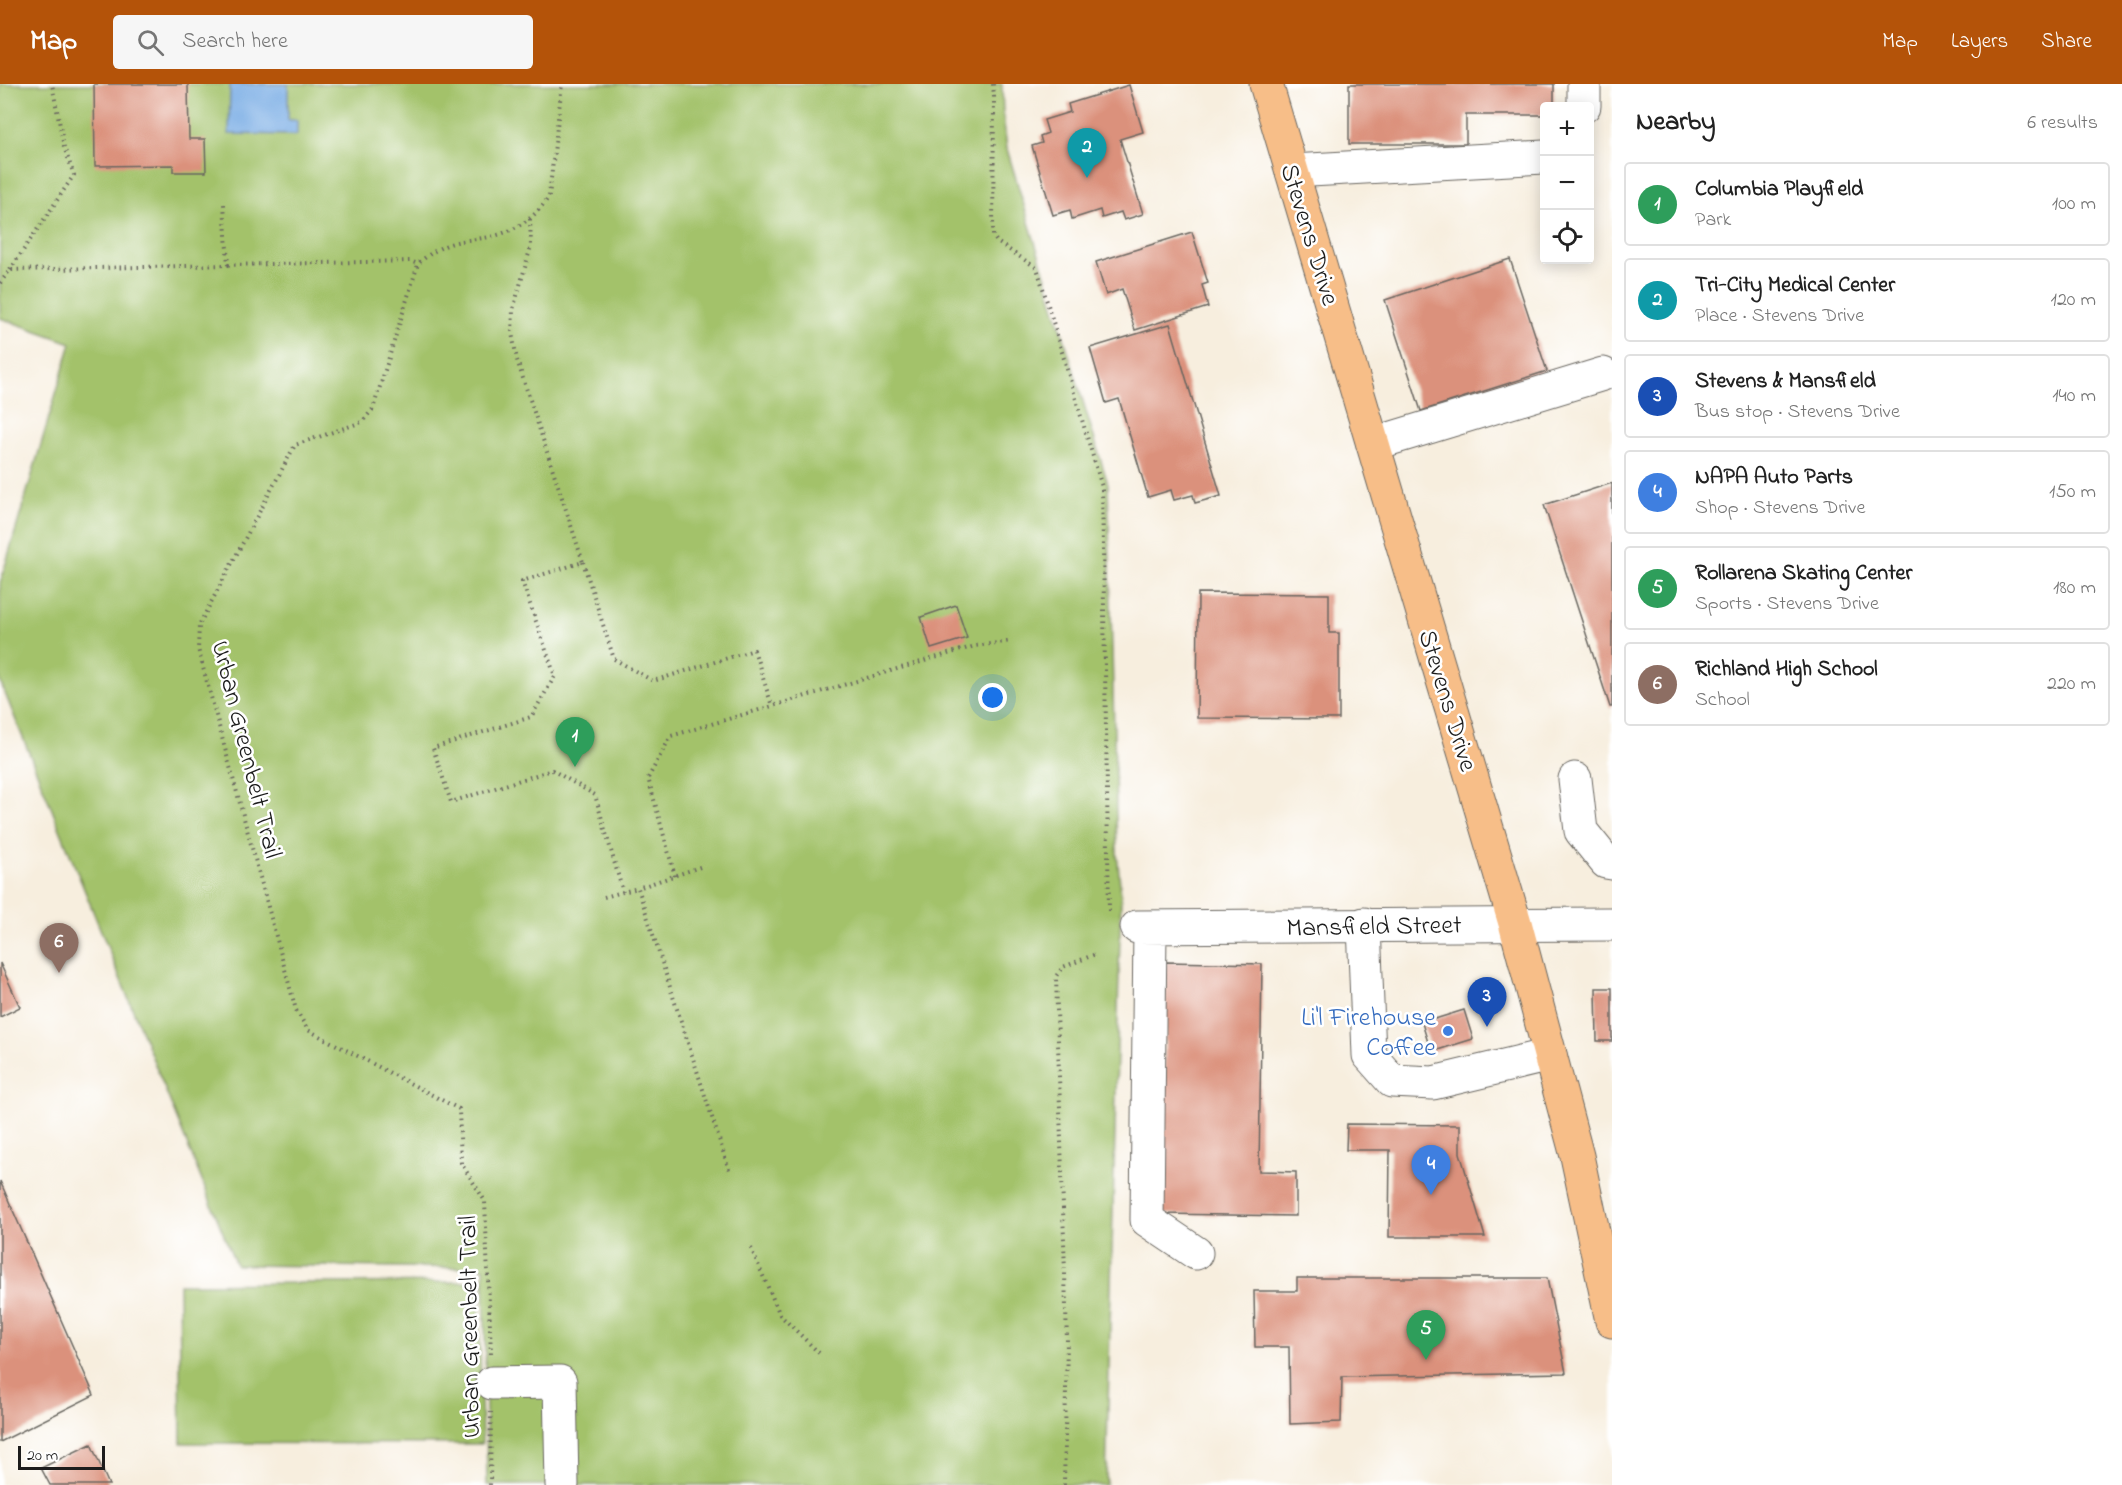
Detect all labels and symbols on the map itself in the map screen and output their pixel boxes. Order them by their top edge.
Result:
pin: 2 [1068,128,1106,178]
street label: Stevens Drive [1269,159,1348,311]
street label: Stevens Drive [1407,625,1486,777]
street label: Urban Greenbelt Trail [200,637,291,863]
your location [978,683,1007,712]
pin: 1 [556,718,594,767]
street label: Mansfield Street [1286,907,1462,949]
pin: 6 [40,924,78,973]
pin: 3 [1468,978,1506,1027]
place label: Li'l Firehouse Coffee [1301,1000,1436,1068]
marker: Li'l Firehouse Coffee [1441,1024,1455,1038]
pin: 4 [1412,1146,1450,1195]
street label: Urban Greenbelt Trail [450,1215,492,1439]
pin: 5 [1406,1310,1446,1360]
scale bar [18,1443,105,1470]

